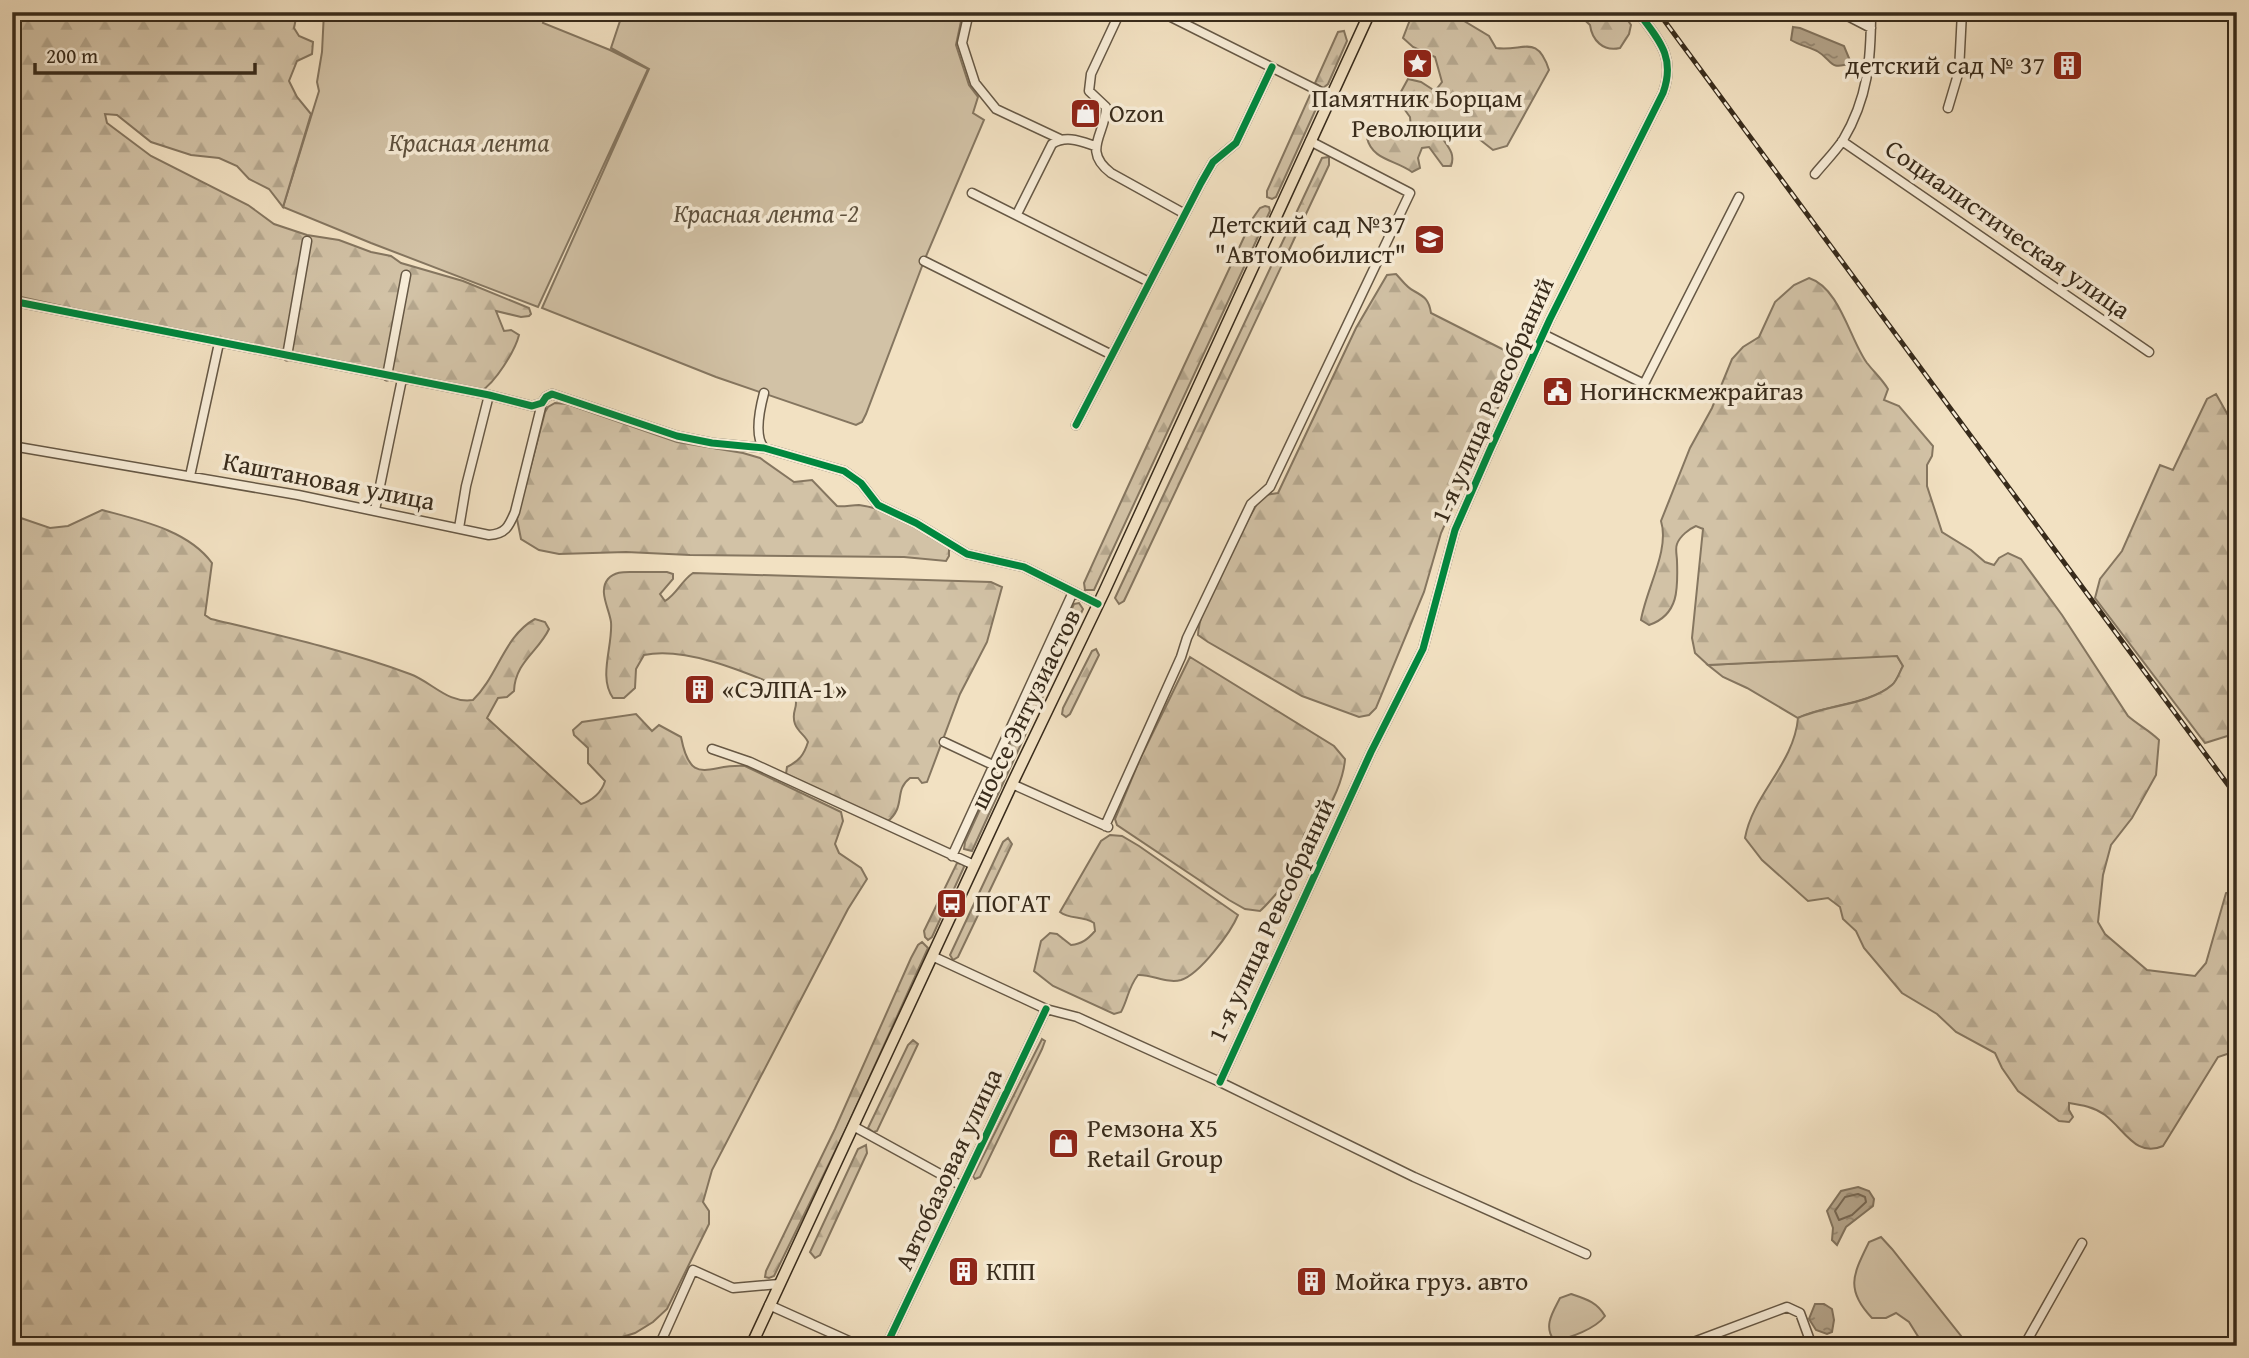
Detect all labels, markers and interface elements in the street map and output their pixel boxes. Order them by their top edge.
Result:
scale bar [35,32,256,76]
text: 200 m [46,40,98,71]
place label: детский сад № 37 [1845,45,2045,84]
place icon: Памятник Борцам Революции [1400,46,1434,80]
building icon: детский сад № 37 [2051,48,2085,82]
place label: Памятник Борцам Революции [1311,78,1523,147]
place label: Ozon [1109,93,1164,132]
shop icon: Ozon [1069,96,1103,130]
park label: Красная лента [389,122,549,161]
street label: Социалистическая улица [1877,129,2140,329]
park label: Красная лента -2 [673,193,859,232]
place label: Детский сад №37 "Автомобилист" [1208,204,1406,273]
school or university icon: Детский сад №37 "Автомобилист" [1412,222,1446,256]
street label: 1-я улица Ревсобраний [1420,271,1563,529]
place label: Ногинскмежрайгаз [1580,371,1804,410]
public building icon: Ногинскмежрайгаз [1540,374,1574,408]
street label: Каштановая улица [220,441,439,520]
street label: шоссе Энтузиастов [959,602,1090,816]
place label: «СЭЛПА-1» [722,669,847,708]
building icon: «СЭЛПА-1» [682,672,716,706]
street label: 1-я улица Ревсобраний [1197,791,1344,1048]
place label: ПОГАТ [975,883,1051,922]
bus stop icon: ПОГАТ [935,886,969,920]
street label: Автобазовая улица [884,1061,1012,1276]
place label: Ремзона X5 Retail Group [1087,1108,1223,1177]
shop icon: Ремзона X5 Retail Group [1047,1126,1081,1160]
place label: КПП [986,1251,1036,1290]
building icon: КПП [946,1254,980,1288]
place label: Мойка груз. авто [1335,1261,1528,1300]
building icon: Мойка груз. авто [1295,1264,1329,1298]

